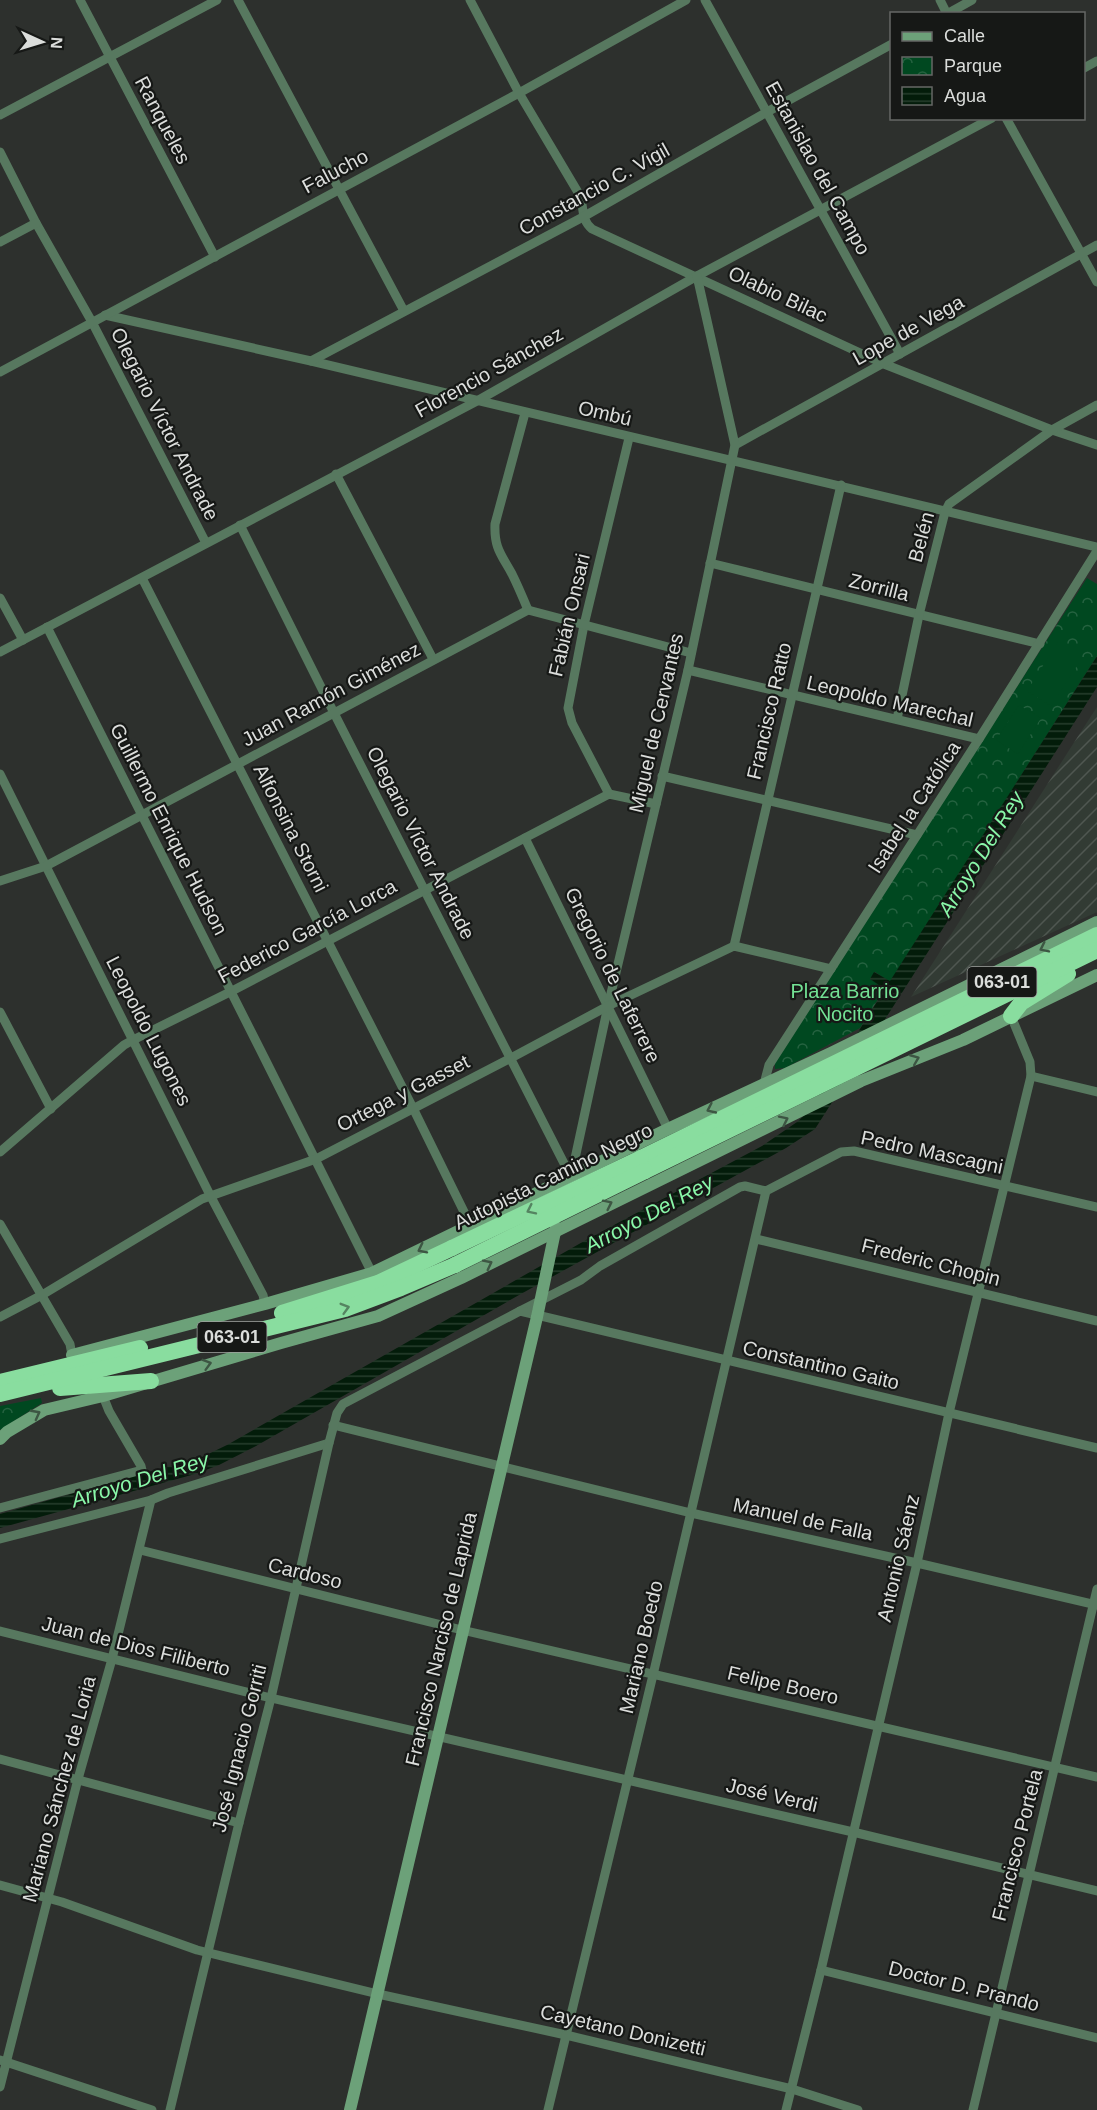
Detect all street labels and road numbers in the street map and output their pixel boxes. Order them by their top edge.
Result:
street label: Ranqueles [131,73,195,167]
street label: Estanislao del Campo [761,78,875,258]
street label: Constancio C. Vigil [515,139,673,239]
street label: Falucho [298,145,372,197]
street label: Olabio Bilac [725,261,831,327]
street label: Lope de Vega [849,290,968,370]
street label: Florencio Sánchez [411,322,567,422]
street label: Olegario Víctor Andrade [107,324,223,524]
street label: Ombú [576,396,634,430]
street label: Belén [904,509,938,565]
street label: Fabián Onsari [544,551,594,679]
street label: Zorrilla [847,569,912,605]
street label: Miguel de Cervantes [625,631,687,815]
street label: Juan Ramón Giménez [238,638,424,750]
street label: Francisco Ratto [743,640,795,782]
street label: Leopoldo Marechal [805,671,975,731]
street label: Guillermo Enrique Hudson [106,720,232,938]
street label: Isabel la Católica [863,736,965,877]
street label: Olegario Víctor Andrade [363,743,479,943]
street label: Alfonsina Storni [249,761,333,895]
street label: Federico García Lorca [214,874,401,987]
street label: Gregorio de Laferrere [561,884,665,1066]
street label: Leopoldo Lugones [102,953,196,1109]
road number: 063-01 [968,967,1036,997]
street label: Ortega y Gasset [333,1050,473,1136]
street label: Autopista Camino Negro [450,1118,656,1234]
street label: Pedro Mascagni [859,1126,1005,1178]
street label: Frederic Chopin [859,1234,1003,1290]
road number: 063-01 [198,1322,266,1352]
street label: Constantino Gaito [741,1336,901,1394]
street label: Antonio Sáenz [873,1492,923,1624]
street label: Manuel de Falla [731,1493,876,1545]
street label: Francisco Narciso de Laprida [401,1509,481,1768]
street label: Cardoso [266,1553,344,1593]
street label: Mariano Boedo [615,1578,667,1716]
street label: Juan de Dios Filiberto [39,1612,233,1680]
street label: José Ignacio Gorriti [207,1662,271,1834]
street label: Felipe Boero [725,1662,841,1708]
street label: Mariano Sánchez de Loria [18,1673,100,1905]
street label: Francisco Portela [988,1766,1047,1923]
street label: José Verdi [724,1774,820,1816]
street label: Doctor D. Prando [886,1957,1042,2015]
street label: Cayetano Donizetti [538,2000,708,2060]

